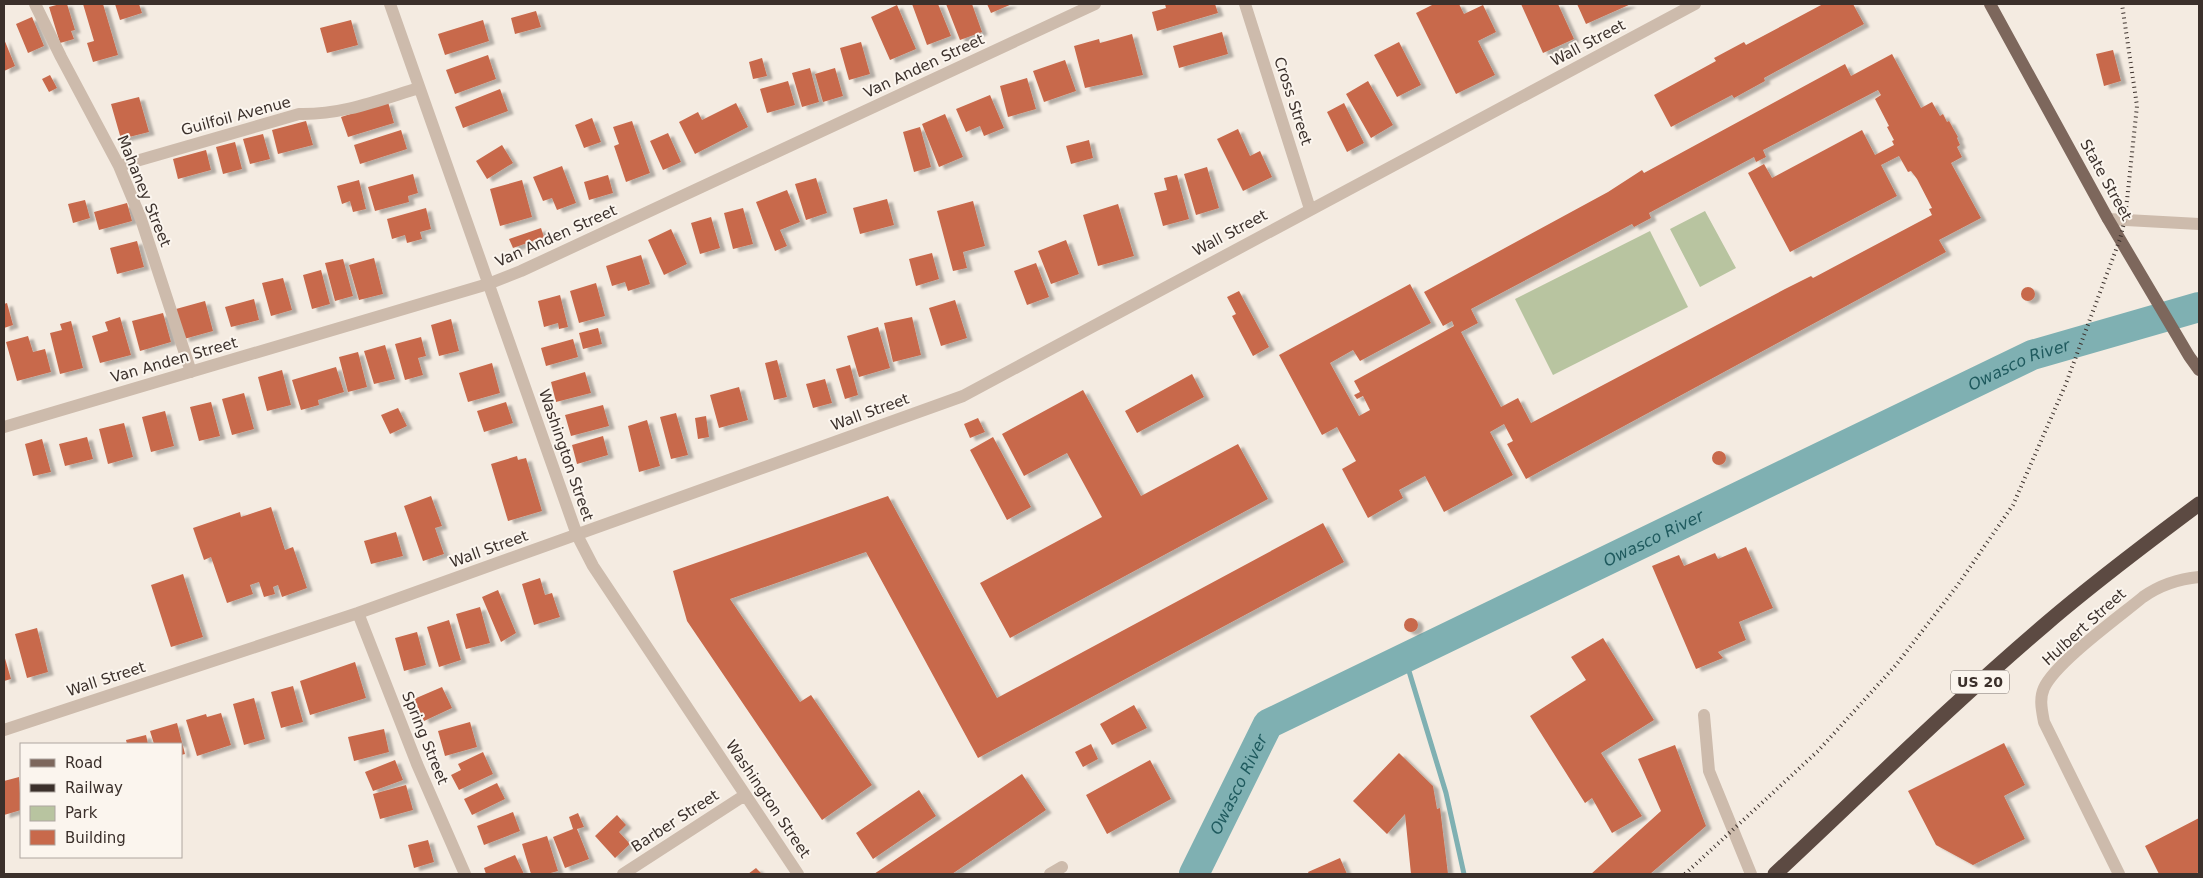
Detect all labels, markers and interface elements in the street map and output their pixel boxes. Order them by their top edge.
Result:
street label: Wall Street [1548,16,1628,70]
street label: Van Anden Street [861,30,987,102]
street label: Cross Street [1270,55,1316,147]
street label: Guilfoil Avenue [179,93,293,139]
street label: Mahaney Street [113,133,175,250]
street label: State Street [2076,136,2136,224]
street label: Van Anden Street [493,201,620,271]
street label: Wall Street [1190,206,1270,260]
street label: Van Anden Street [109,333,240,387]
water label: Owasco River [1965,335,2073,395]
street label: Washington Street [535,387,597,524]
street label: Wall Street [829,390,912,434]
water label: Owasco River [1600,506,1708,571]
street label: Wall Street [448,527,531,571]
street label: Hulbert Street [2039,585,2130,669]
street label: Wall Street [64,658,148,700]
road number: US 20 [1951,670,2009,694]
street label: Spring Street [398,689,452,787]
water label: Owasco River [1206,730,1272,838]
street label: Washington Street [722,737,814,862]
legend [20,743,182,858]
text: Road [65,754,103,772]
text: Railway [65,779,123,797]
street label: Barber Street [628,786,722,856]
text: Park [65,804,98,822]
text: Building [65,829,126,847]

